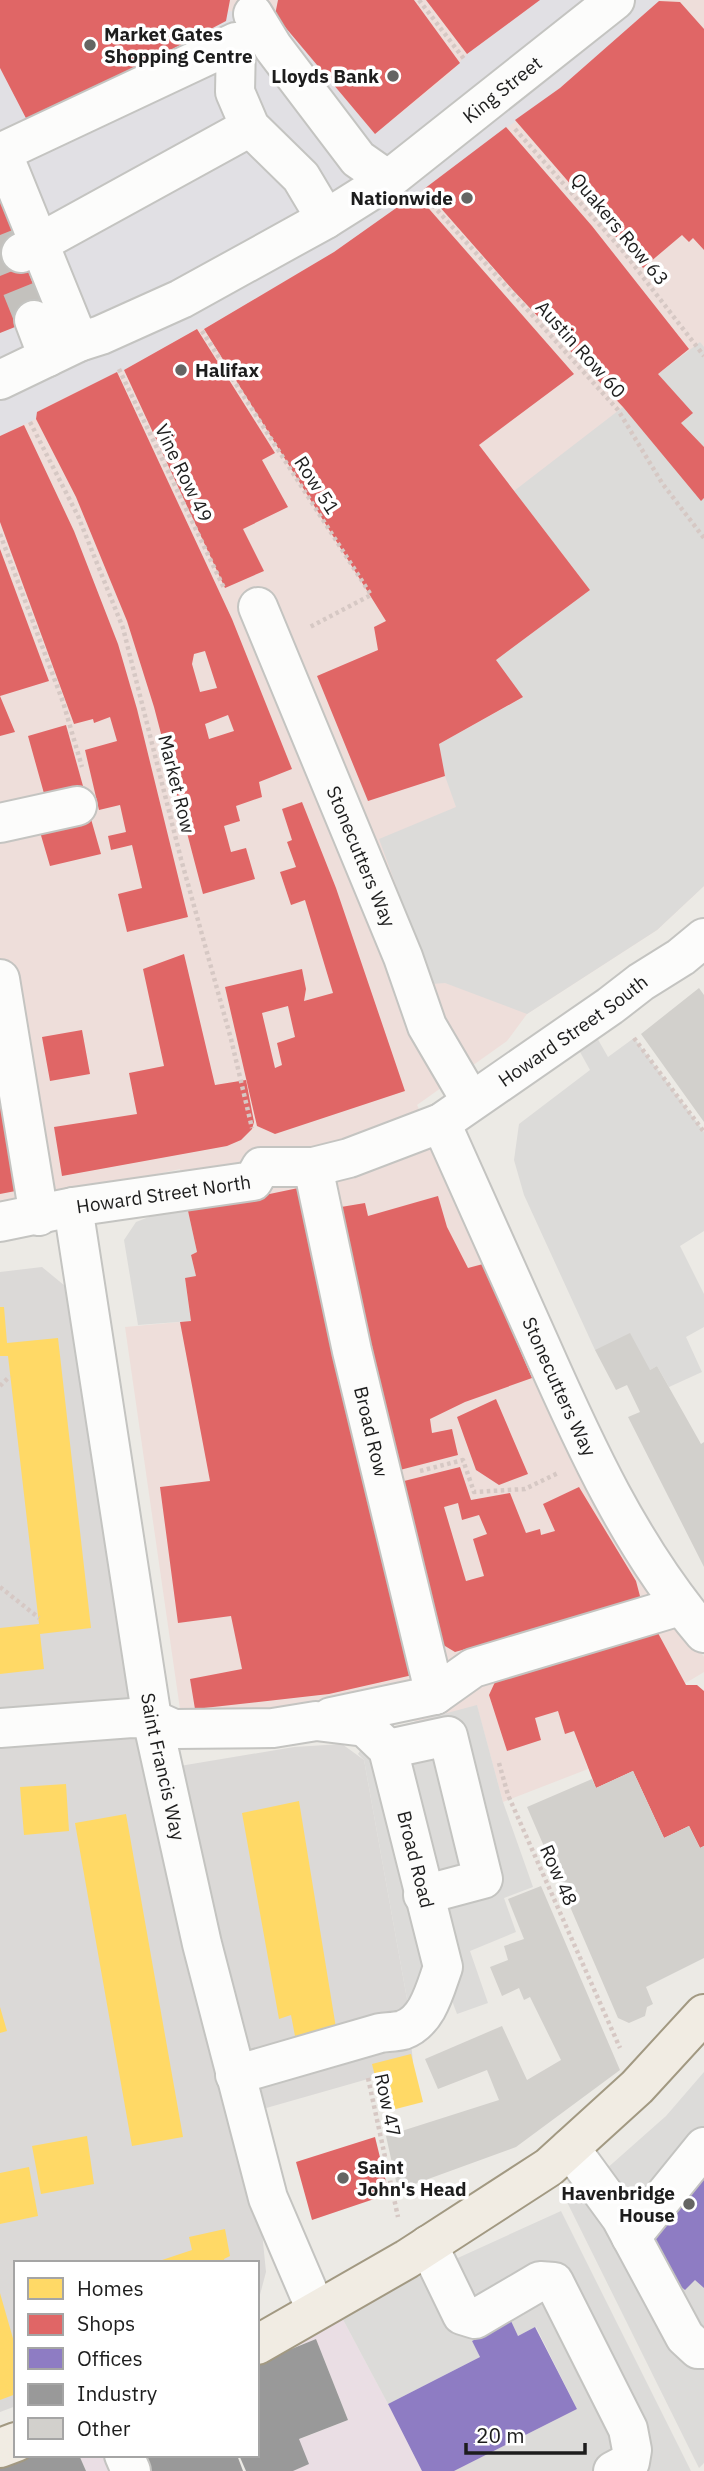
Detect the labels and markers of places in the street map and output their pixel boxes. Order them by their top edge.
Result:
place label: Market Gates Shopping Centre [104,22,253,68]
marker: Market Gates Shopping Centre [82,37,98,53]
place label: Lloyds Bank [271,64,379,88]
marker: Lloyds Bank [385,68,401,84]
place label: Nationwide [350,186,453,210]
marker: Nationwide [459,190,475,206]
place label: Halifax [195,358,259,382]
marker: Halifax [173,362,189,378]
place label: Saint John's Head [357,2155,467,2201]
marker: Saint John's Head [335,2170,351,2186]
place label: Havenbridge House [561,2181,675,2227]
marker: Havenbridge House [681,2196,697,2212]

